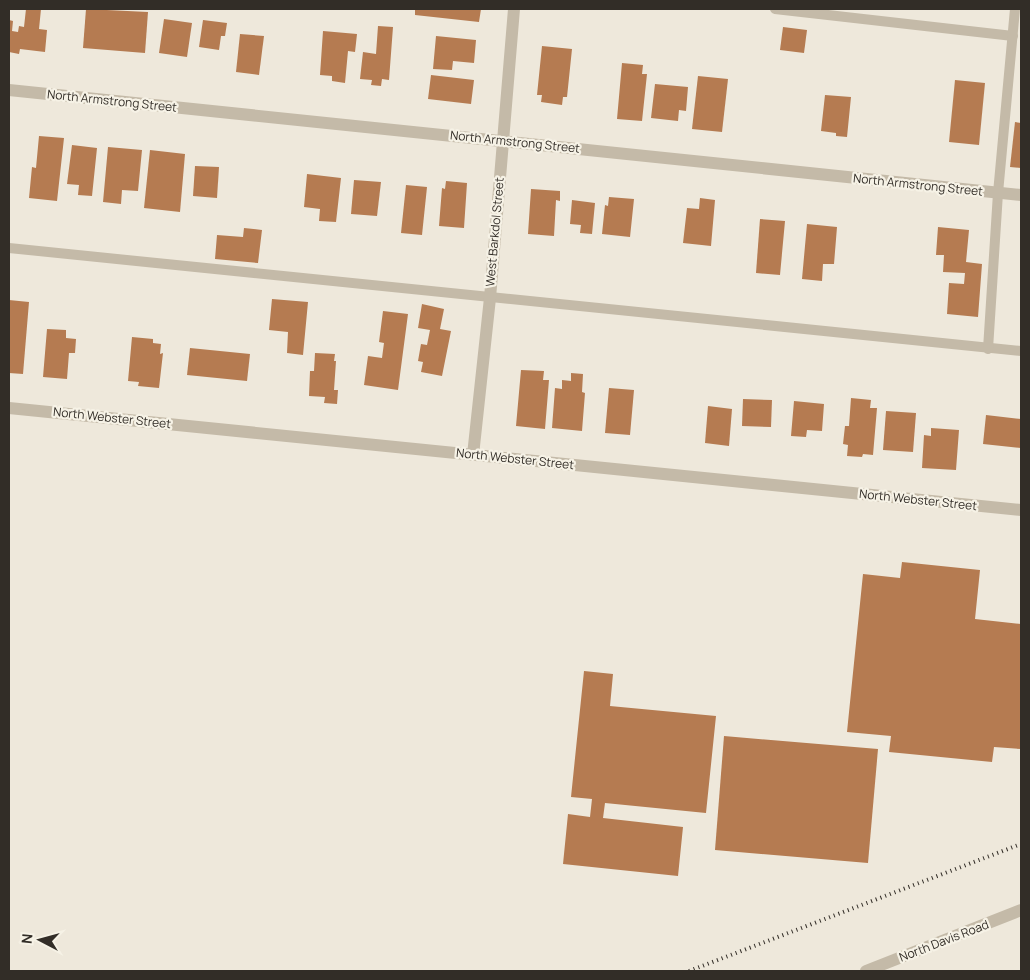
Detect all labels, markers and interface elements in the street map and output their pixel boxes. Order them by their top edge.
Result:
street label: North Armstrong Street [46,85,178,116]
street label: North Armstrong Street [449,126,581,157]
street label: North Armstrong Street [852,169,984,200]
street label: West Barkdol Street [481,176,508,287]
street label: North Webster Street [52,403,172,432]
street label: North Webster Street [455,444,575,473]
street label: North Webster Street [858,485,978,514]
north arrow [15,915,65,965]
street label: North Davis Road [897,916,991,965]
text: N [17,933,37,945]

